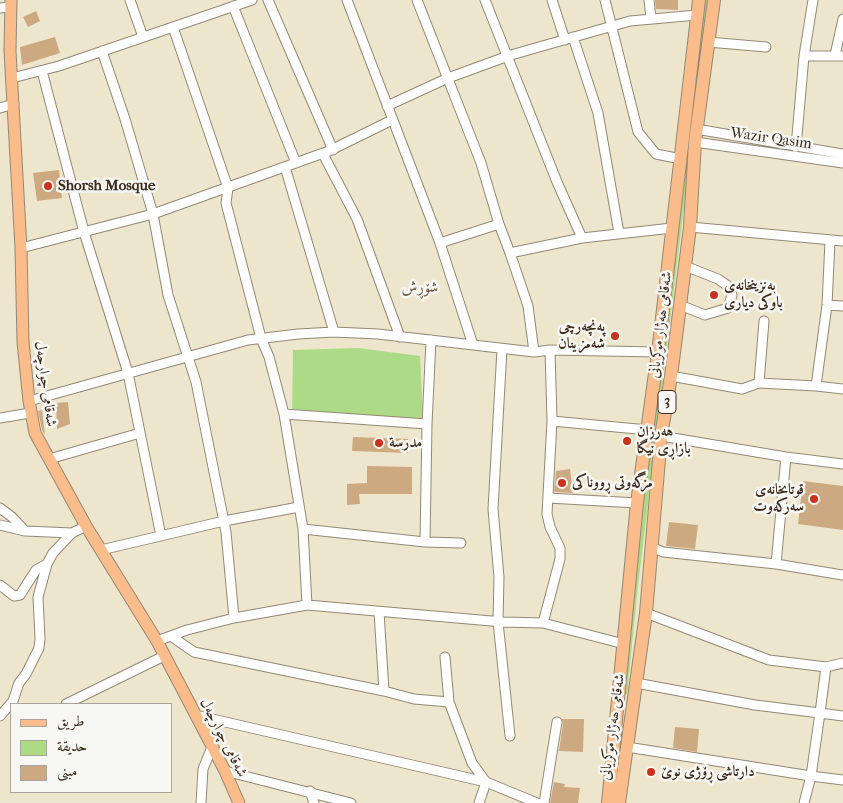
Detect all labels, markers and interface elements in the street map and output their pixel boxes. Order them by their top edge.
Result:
street label: Wazir Qasim [729,124,813,154]
place label: Shorsh Mosque [58,177,155,195]
marker: Shorsh Mosque [42,180,54,192]
street label: شەقامی ھەژار موکریانی [646,271,676,379]
place label: بەنزینخانەی باوکی دیاری [724,277,783,312]
district label: شۆڕش [402,278,438,298]
marker: بەنزینخانەی باوکی دیاری [708,289,720,301]
place label: پەنچەرچی شەمزینان [558,318,605,353]
marker: پەنچەرچی شەمزینان [609,330,621,342]
street label: شەقامی چوارچەل [30,340,60,428]
road number: 3 [658,391,676,414]
place label: هەرزان بازاڕی نیگا [637,423,691,458]
place label: مدرسة [389,434,422,452]
marker: هەرزان بازاڕی نیگا [621,435,633,447]
marker: مدرسة [373,437,385,449]
place label: مزگەوتی ڕووناکی [572,474,653,492]
marker: مزگەوتی ڕووناکی [556,477,568,489]
place label: قوتابخانەی سەرکەوت [753,481,804,516]
marker: قوتابخانەی سەرکەوت [808,493,820,505]
street label: شەقامی ھەژار موکریانی [597,673,629,781]
street label: شەقامی چوارچەل [195,695,251,781]
legend [10,703,172,793]
text: طريق [57,712,84,730]
text: حديقة [57,737,87,755]
text: مبنى [57,762,77,780]
place label: دارتاشی ڕۆژی نوێ [661,763,755,781]
marker: دارتاشی ڕۆژی نوێ [645,766,657,778]

